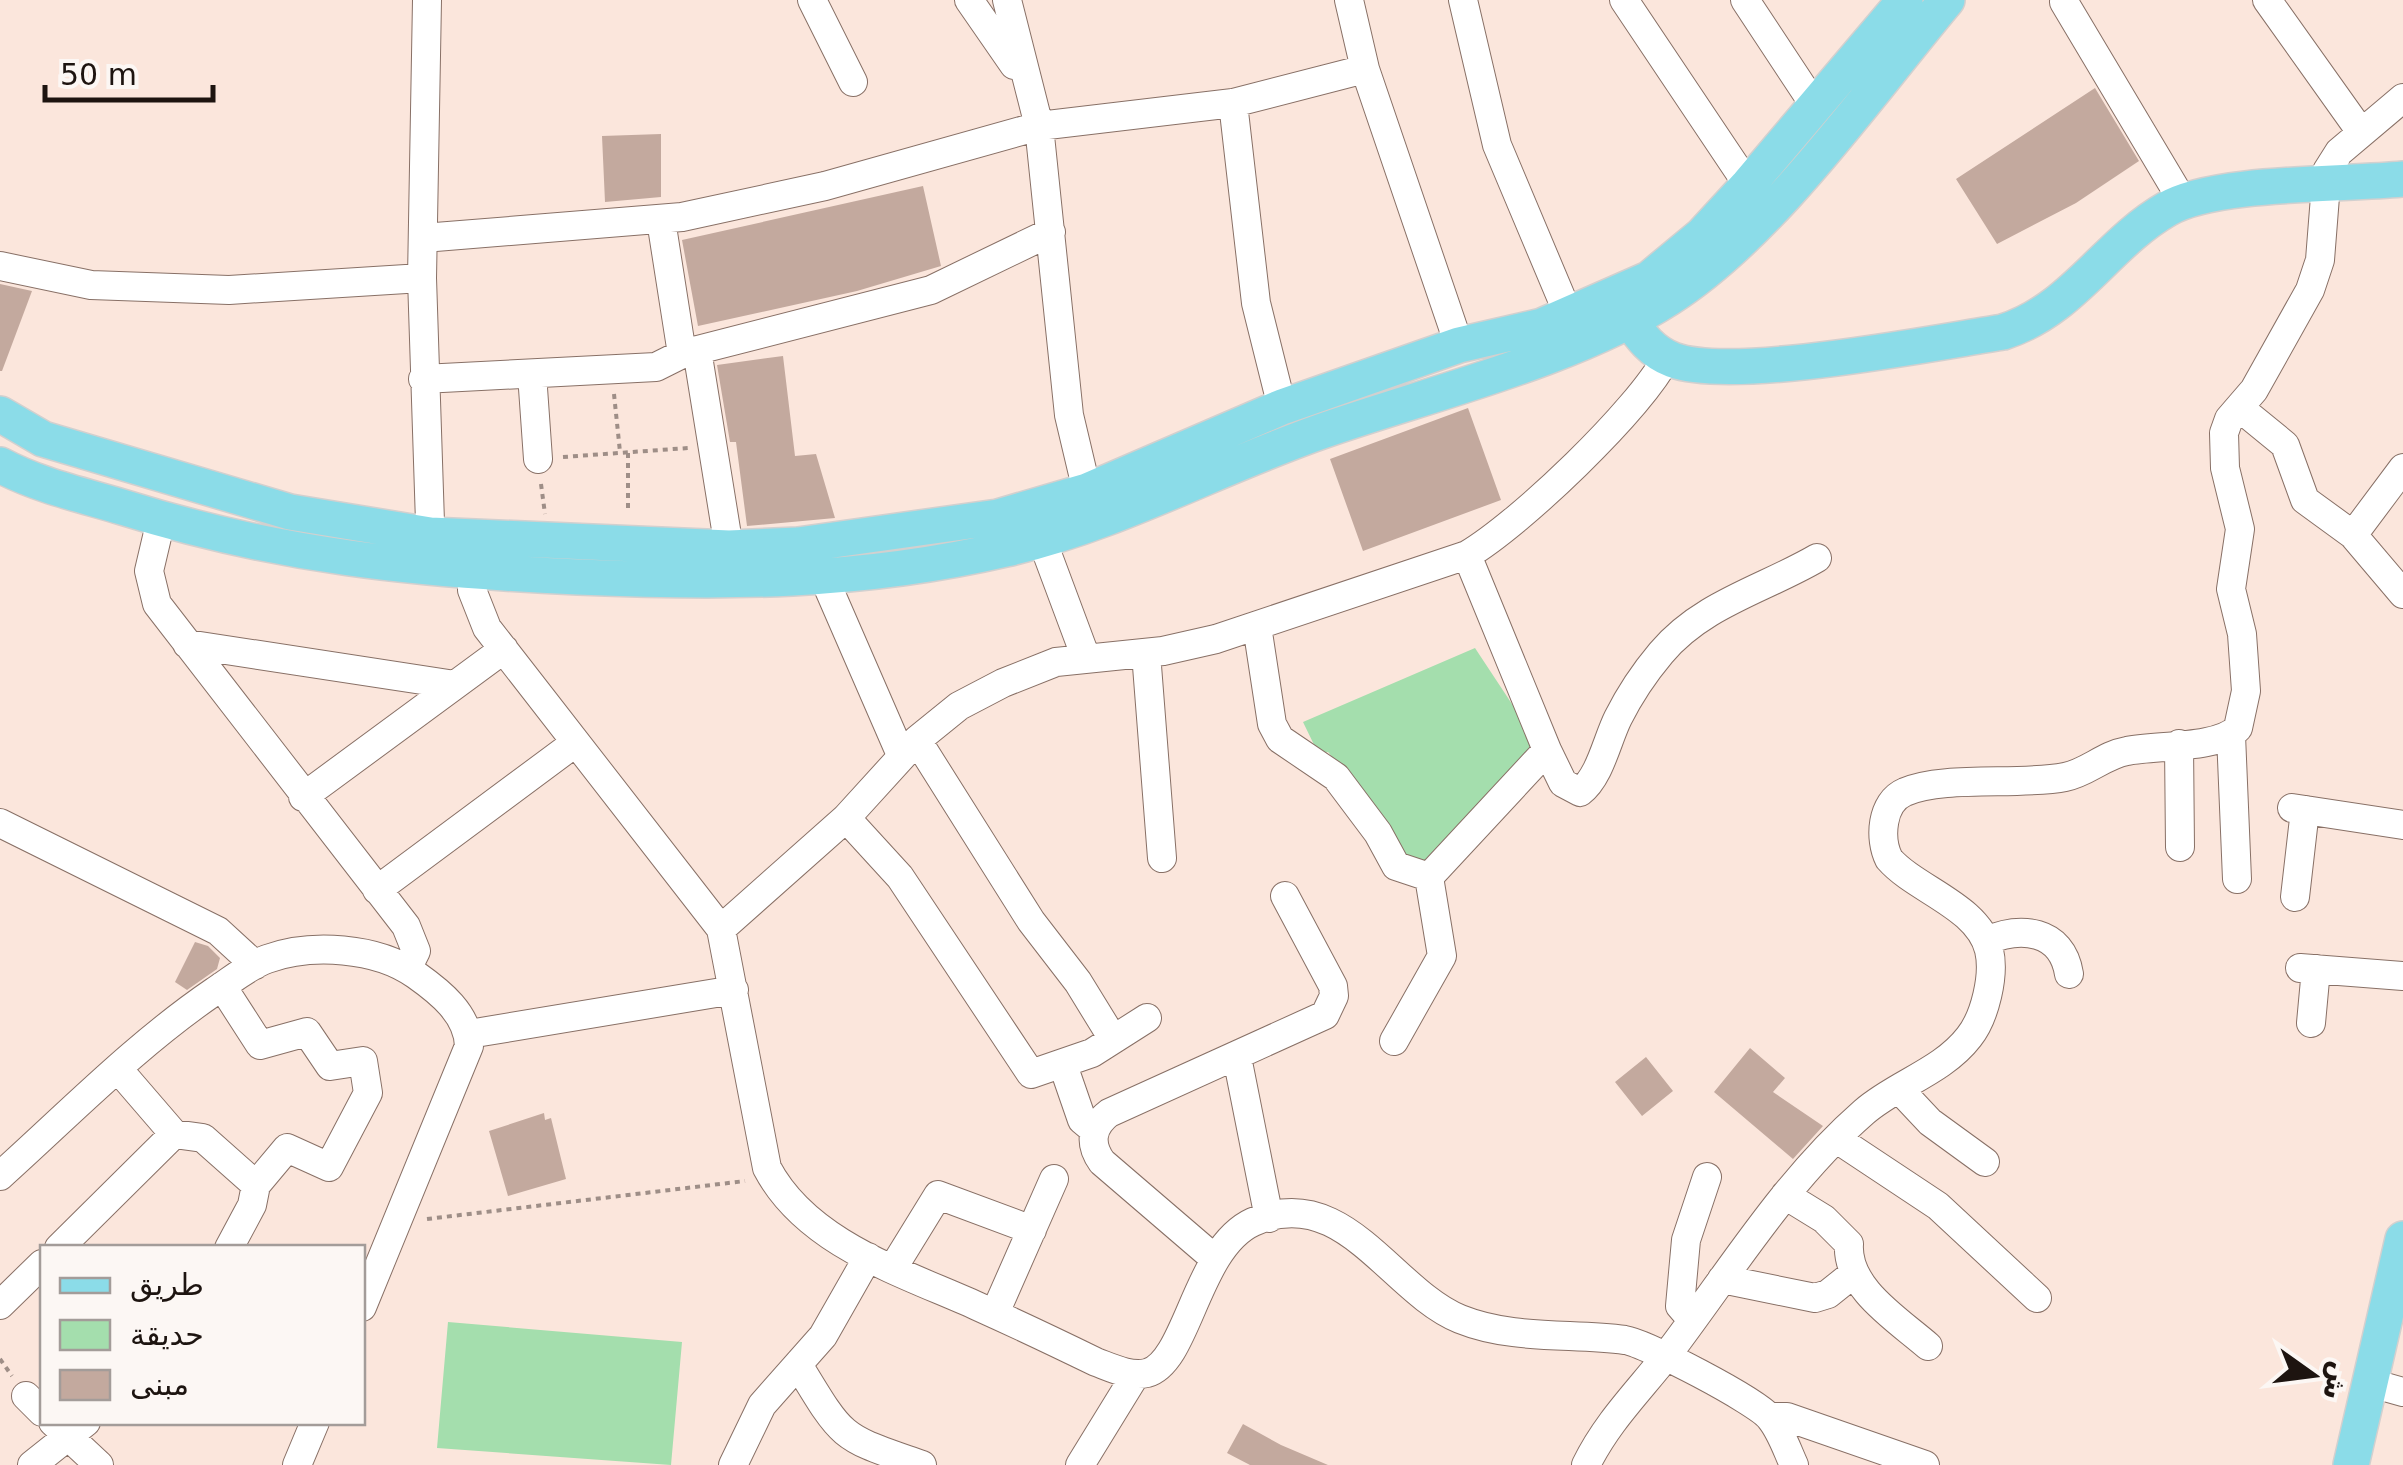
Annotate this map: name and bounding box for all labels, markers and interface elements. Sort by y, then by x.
scale bar [45,40,212,102]
text: 50 m [60,57,137,92]
legend [40,1245,365,1425]
text: طريق [130,1267,204,1302]
text: حديقة [130,1317,204,1352]
north arrow [2263,1325,2363,1425]
text: ش [2316,1358,2357,1404]
text: مبنى [130,1367,189,1402]

